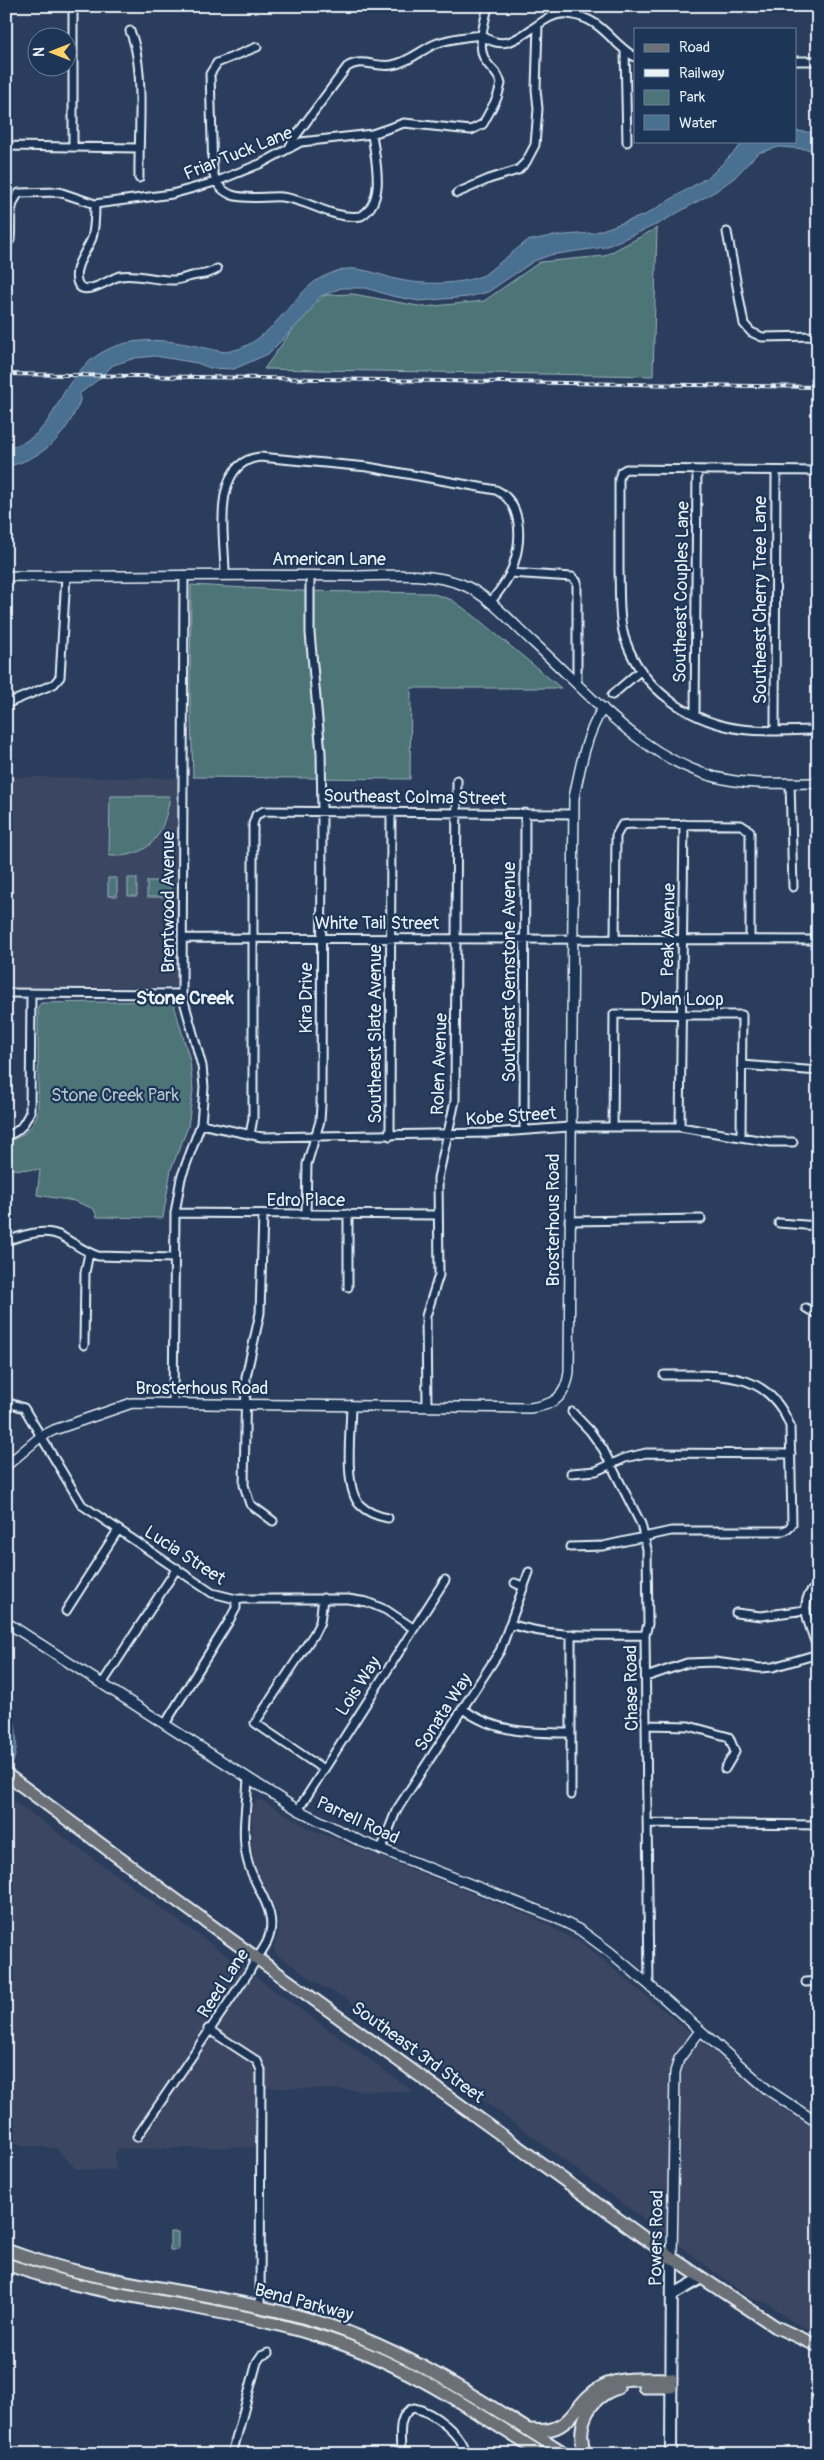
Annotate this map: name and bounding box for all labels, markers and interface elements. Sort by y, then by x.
north arrow [28,28,78,78]
legend [634,28,796,142]
text: Road [679,38,710,57]
text: N [31,47,48,57]
text: Railway [679,64,725,83]
text: Park [679,88,706,107]
text: Water [679,114,718,133]
street label: Friar Tuck Lane [180,121,296,186]
street label: Southeast Cherry Tree Lane [749,496,772,704]
street label: Southeast Couples Lane [668,501,695,683]
street label: American Lane [272,548,386,571]
street label: Southeast Colma Street [323,784,508,811]
street label: Brentwood Avenue [157,831,180,973]
street label: Southeast Gemstone Avenue [498,861,521,1082]
street label: Peak Avenue [656,883,681,977]
street label: White Tail Street [315,912,440,935]
street label: Southeast Slate Avenue [364,944,387,1124]
street label: Kira Drive [295,962,318,1034]
district label: Stone Creek [136,986,235,1010]
street label: Dylan Loop [640,988,724,1011]
street label: Rolen Avenue [426,1012,453,1116]
park label: Stone Creek Park [51,1084,180,1107]
street label: Kobe Street [465,1102,558,1131]
street label: Brosterhous Road [542,1154,565,1286]
street label: Edro Place [267,1189,345,1212]
street label: Brosterhous Road [136,1377,268,1400]
street label: Lucia Street [140,1521,230,1591]
street label: Chase Road [619,1645,644,1731]
street label: Lois Way [331,1652,386,1720]
street label: Sonata Way [410,1668,477,1756]
street label: Parrell Road [313,1791,403,1850]
street label: Reed Lane [193,1944,254,2022]
street label: Southeast 3rd Street [347,1996,489,2109]
street label: Powers Road [644,2190,669,2286]
street label: Bend Parkway [252,2278,356,2327]

